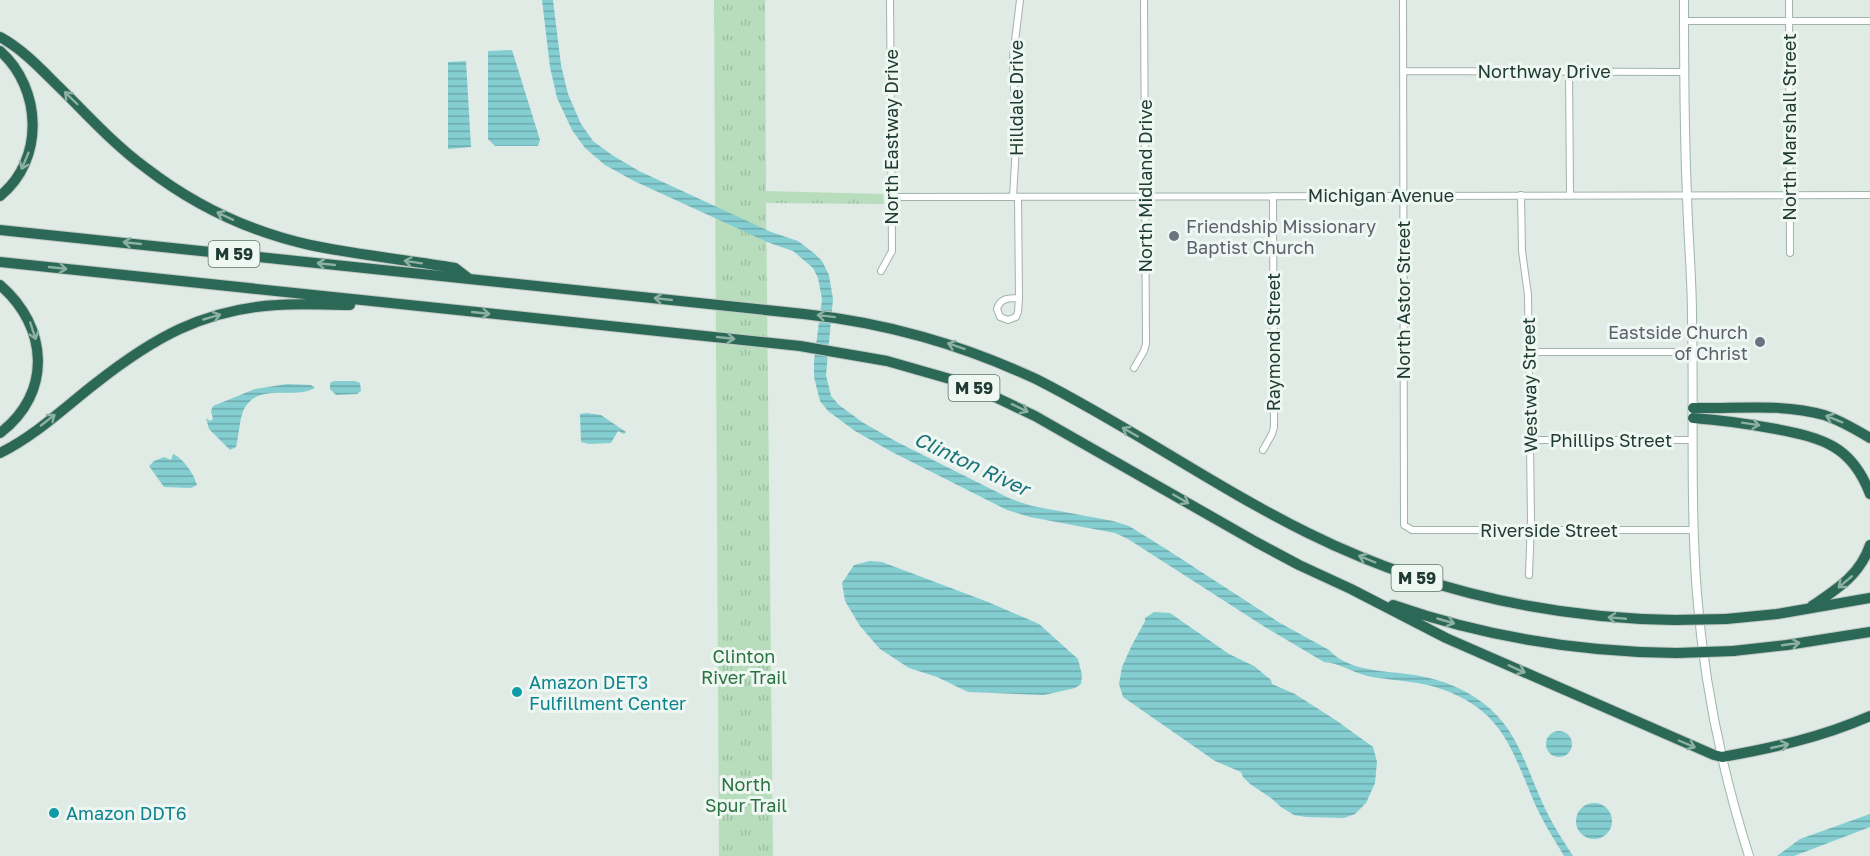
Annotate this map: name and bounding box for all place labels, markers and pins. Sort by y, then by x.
place label: Friendship Missionary Baptist Church [1186,215,1376,258]
marker: Friendship Missionary Baptist Church [1167,229,1181,243]
place label: Eastside Church of Christ [1608,321,1748,364]
marker: Eastside Church of Christ [1753,335,1767,349]
place label: Amazon DET3 Fulfillment Center [529,671,686,714]
marker: Amazon DET3 Fulfillment Center [510,685,524,699]
place label: Amazon DDT6 [66,802,187,824]
marker: Amazon DDT6 [47,806,61,820]

